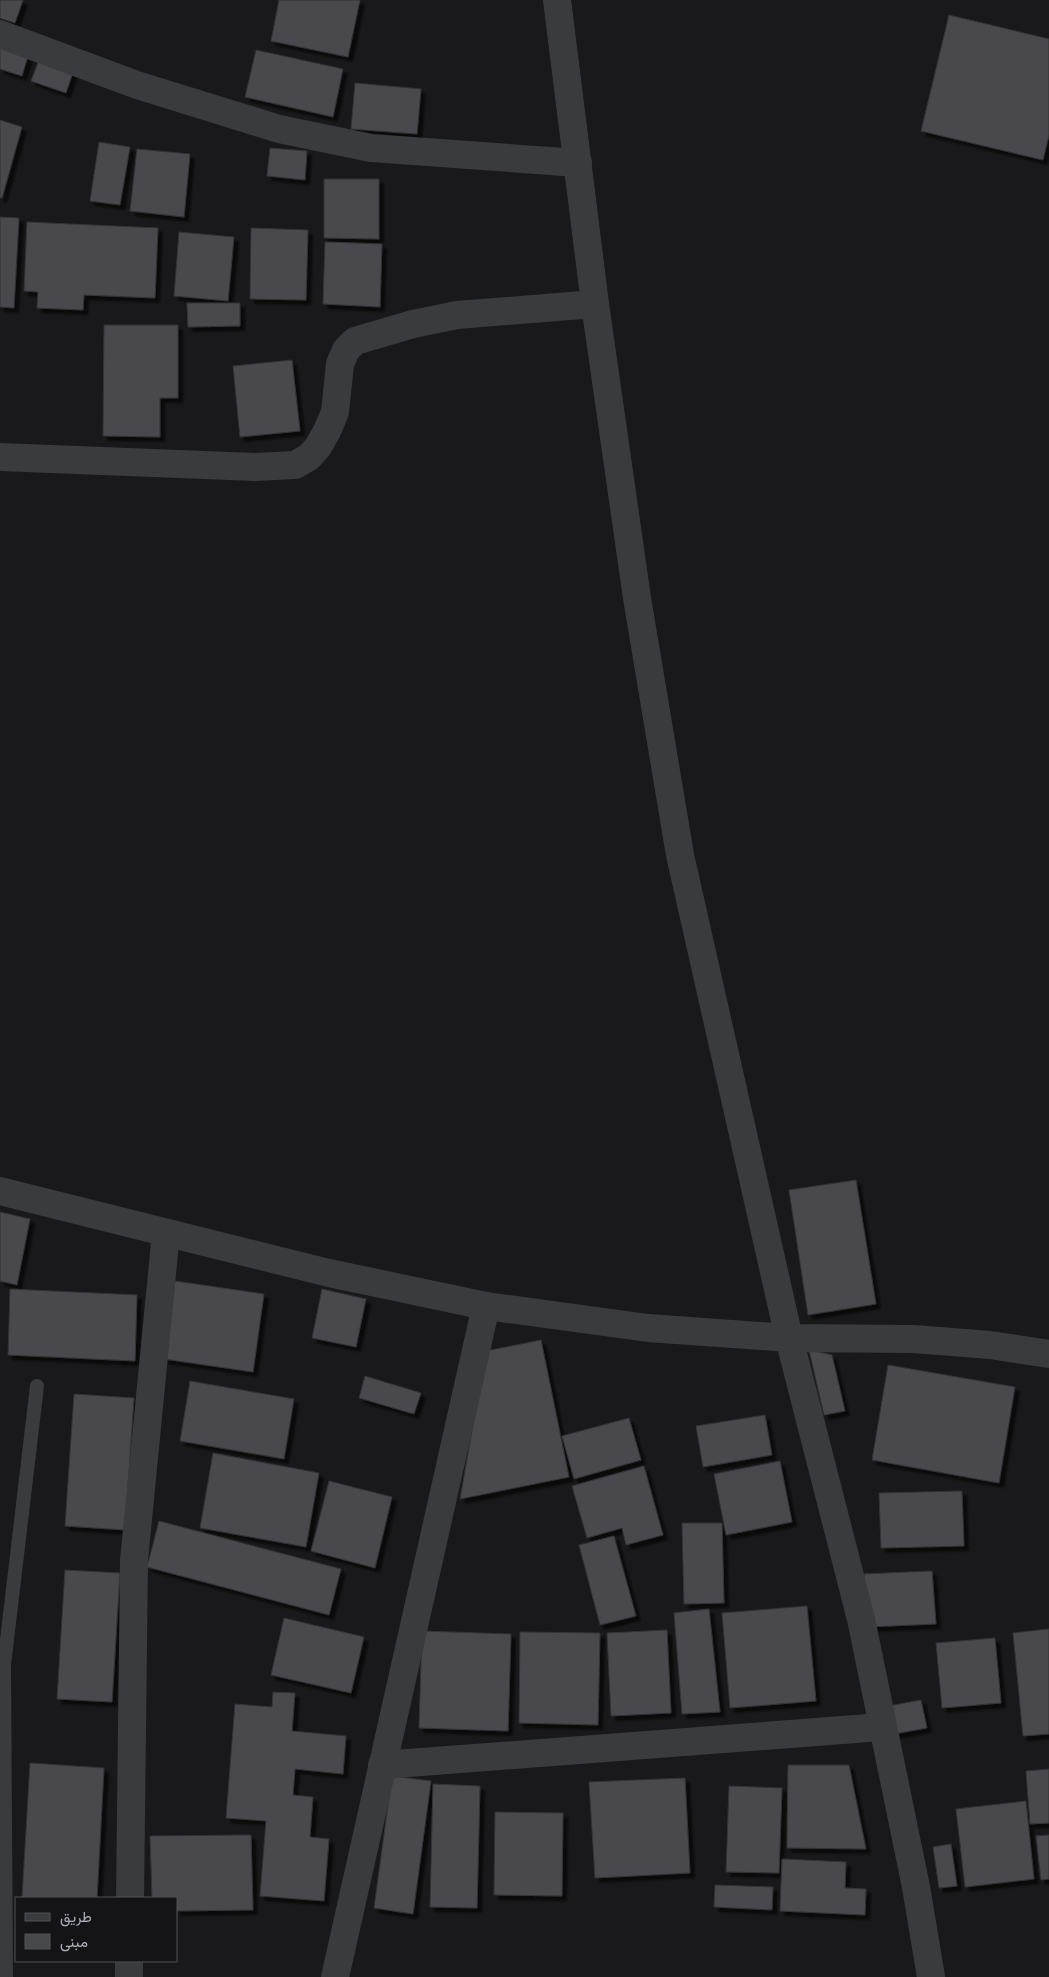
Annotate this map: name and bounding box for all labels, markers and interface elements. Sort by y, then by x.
legend [15,1897,178,1962]
text: طريق [60,1908,92,1927]
text: مبنى [60,1933,88,1952]

